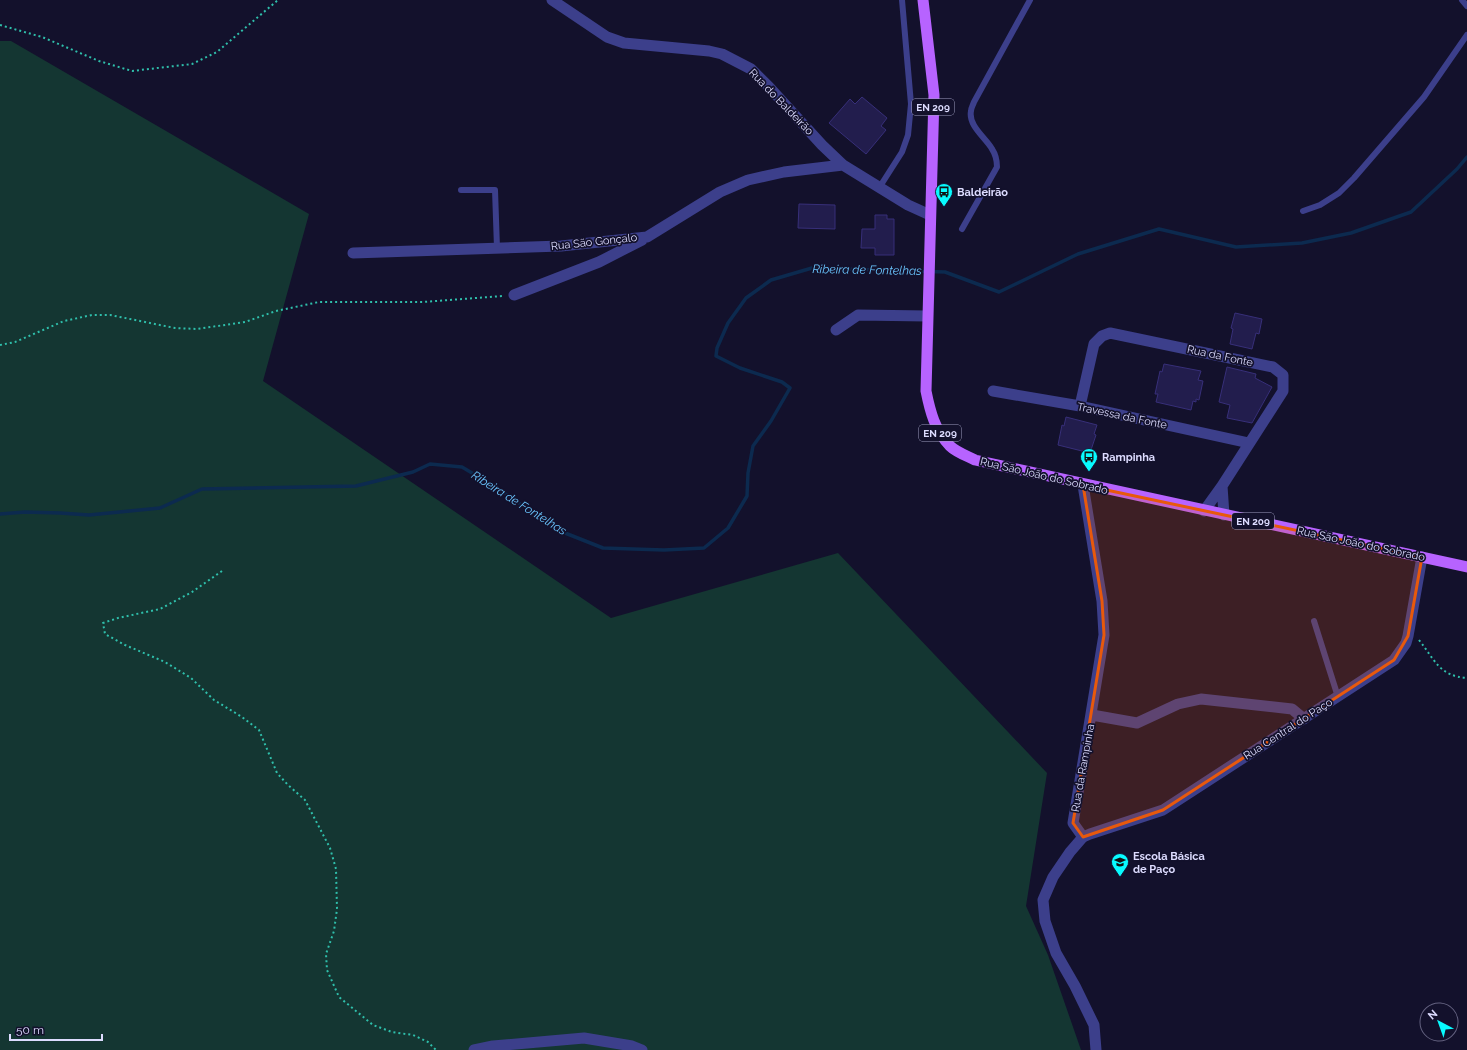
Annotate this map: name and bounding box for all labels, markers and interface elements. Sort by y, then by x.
street label: Rua do Baldeirão [746,66,816,138]
road number: EN 209 [912,99,954,115]
bus stop icon: Baldeirão [934,182,954,207]
place label: Baldeirão [957,186,1008,199]
street label: Rua São Gonçalo [550,231,638,253]
water label: Ribeira de Fontelhas [812,262,922,278]
street label: Rua da Fonte [1186,343,1255,369]
street label: Travessa da Fonte [1076,400,1169,432]
road number: EN 209 [919,425,961,441]
bus stop icon: Rampinha [1079,447,1099,472]
place label: Rampinha [1102,451,1155,464]
street label: Rua São João do Sobrado [979,455,1110,497]
water label: Ribeira de Fontelhas [469,468,570,538]
road number: EN 209 [1232,513,1274,529]
street label: Rua São João do Sobrado [1296,524,1427,564]
street label: Rua Central do Paço [1241,695,1335,763]
street label: Rua da Rampinha [1069,723,1097,813]
place label: Escola Básica de Paço [1133,850,1205,876]
school or university icon: Escola Básica de Paço [1110,852,1130,877]
north arrow [1419,1002,1459,1042]
text: N [1425,1007,1440,1022]
scale bar [10,1016,102,1042]
text: 50 m [16,1023,44,1037]

